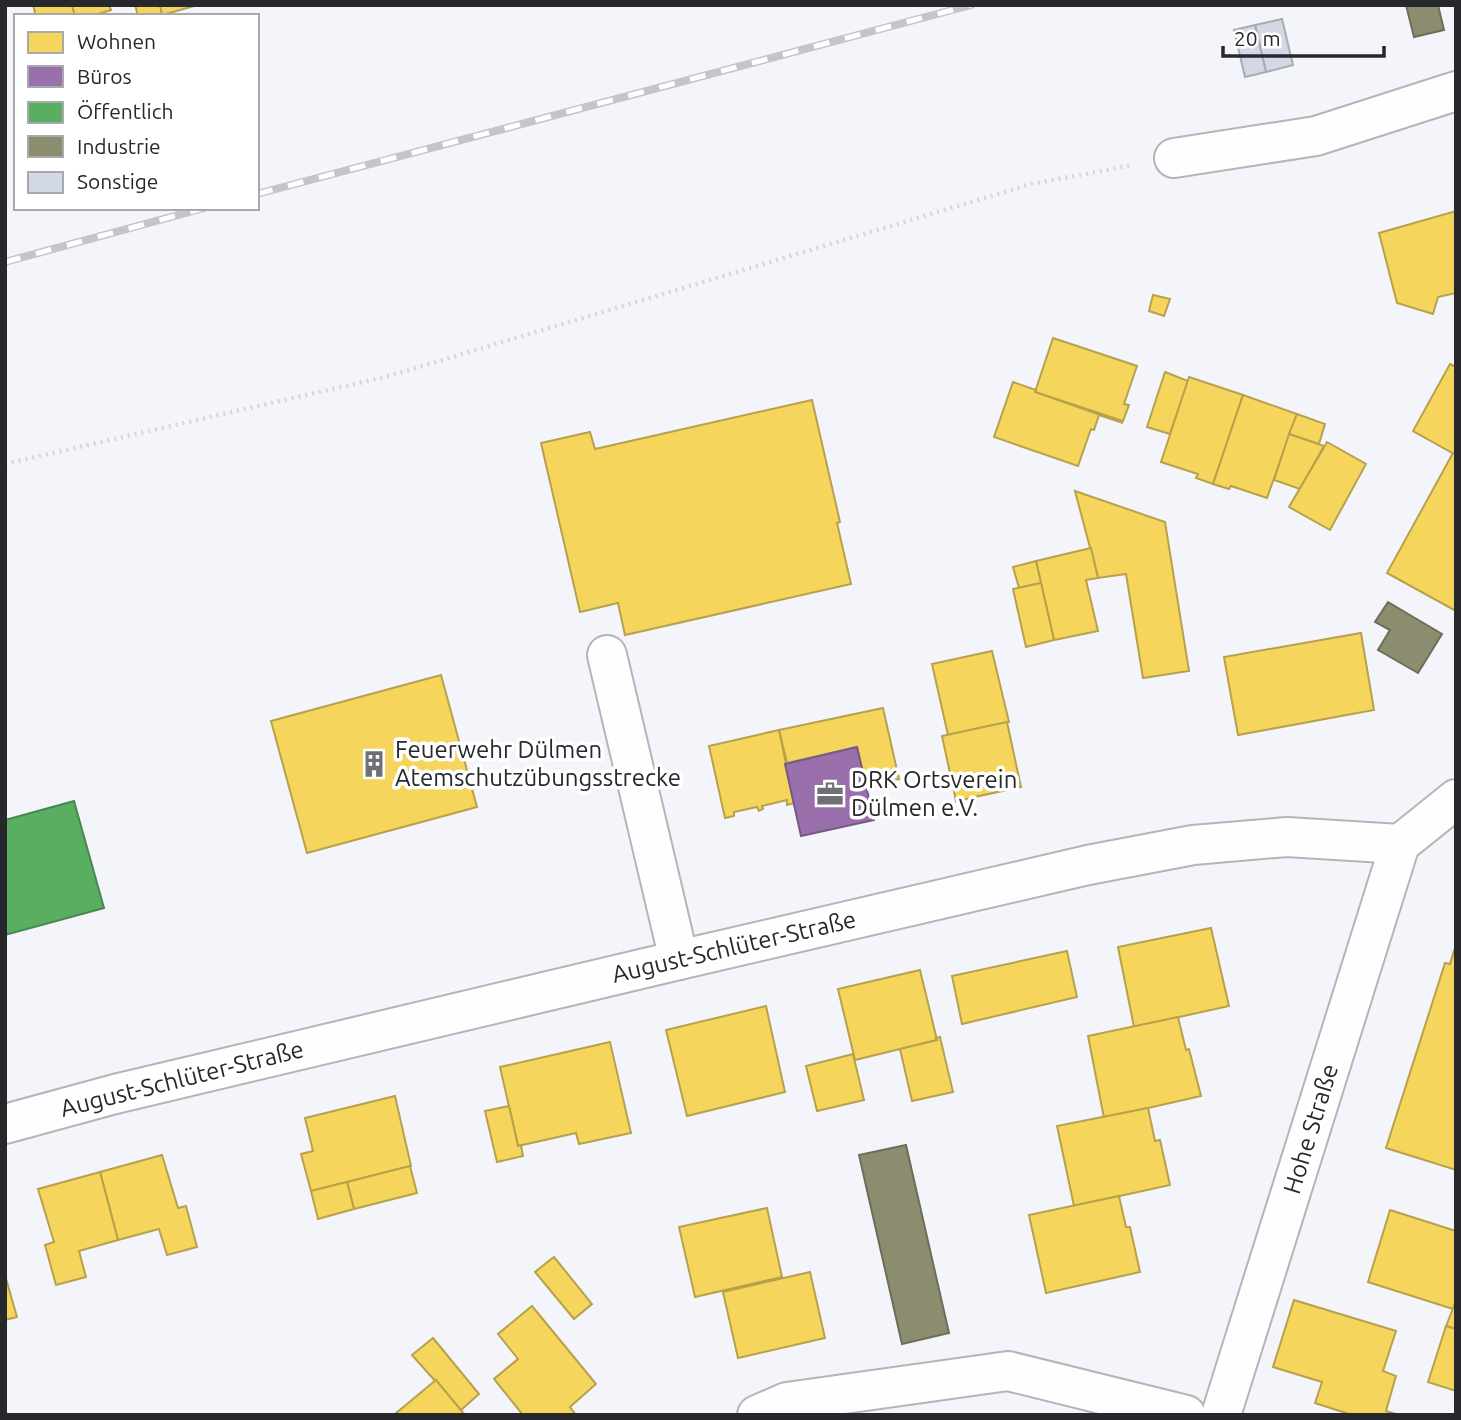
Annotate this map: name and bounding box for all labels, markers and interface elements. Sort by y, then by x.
legend [14,14,259,210]
scale bar [1223,14,1384,58]
text: 20 m [1234,26,1281,50]
text: Wohnen [77,29,156,53]
text: Büros [77,64,132,88]
text: Öffentlich [77,99,173,123]
text: Industrie [77,134,161,158]
text: Sonstige [77,169,158,193]
place label: Feuerwehr Dülmen Atemschutzübungsstrecke [395,736,681,791]
building icon: Feuerwehr Dülmen Atemschutzübungsstrecke [359,749,389,779]
place label: DRK Ortsverein Dülmen e.V. [851,766,1017,821]
office icon: DRK Ortsverein Dülmen e.V. [815,779,845,809]
street label: August-Schlüter-Straße [609,905,859,988]
street label: August-Schlüter-Straße [57,1035,306,1122]
street label: Hohe Straße [1278,1061,1343,1197]

